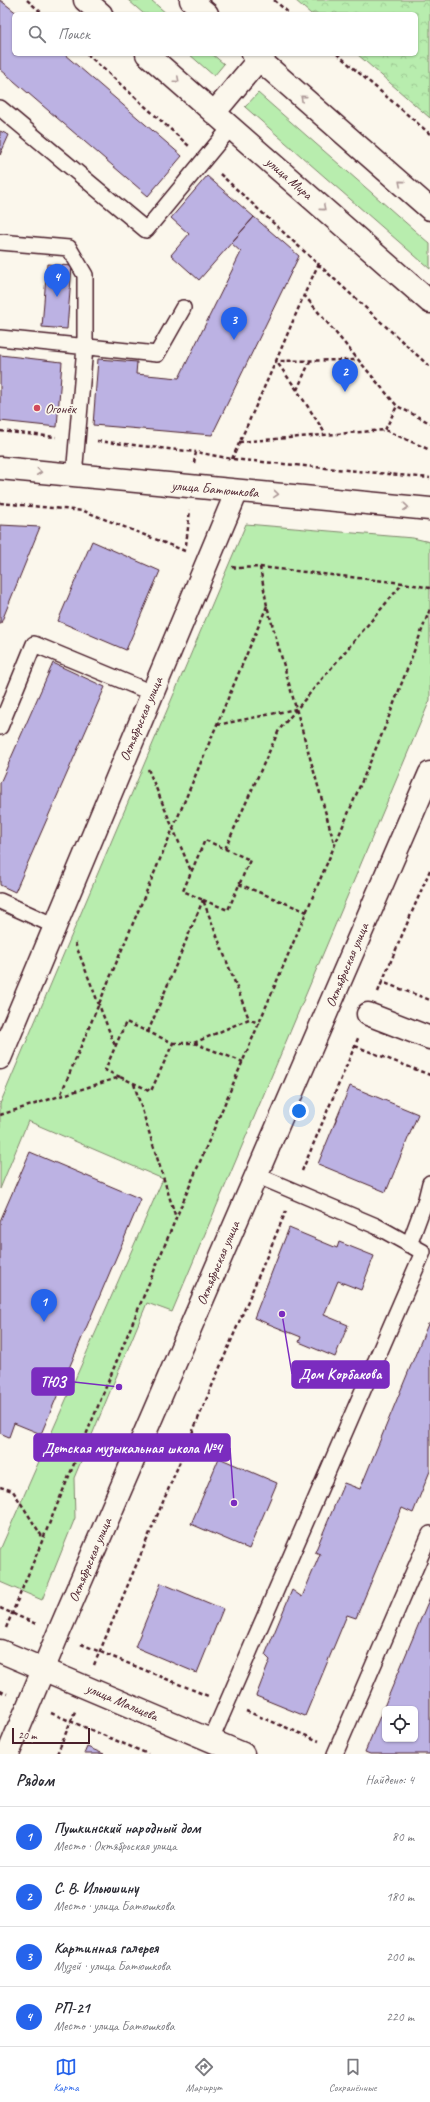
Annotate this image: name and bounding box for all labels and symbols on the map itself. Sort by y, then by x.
one-way arrow [172,75,179,82]
one-way arrow [300,95,308,102]
street label: улица Мира [261,152,317,204]
one-way arrow [398,181,405,188]
one-way arrow [318,203,326,211]
pin: 4 [44,264,70,297]
pin: 3 [221,307,247,340]
pin: 2 [332,359,358,392]
place label: Огонёк [45,400,78,417]
marker: Огонёк [32,403,42,413]
one-way arrow [36,467,42,476]
street label: улица Батюшкова [170,477,260,501]
one-way arrow [273,490,279,499]
one-way arrow [403,502,409,511]
street label: Октябрьская улица [116,673,167,763]
street label: Октябрьская улица [322,919,373,1009]
your location [289,1101,309,1121]
street label: Октябрьская улица [193,1217,244,1307]
pin: 1 [31,1289,57,1322]
callout: Дом Корбакова [292,1361,389,1388]
text: Дом Корбакова [298,1365,383,1384]
callout: ТЮЗ [32,1368,74,1395]
text: ТЮЗ [40,1373,68,1392]
callout: Детская музыкальная школа №4 [34,1434,230,1461]
text: Детская музыкальная школа №4 [42,1439,224,1458]
street label: Октябрьская улица [65,1514,116,1604]
street label: улица Мальцева [83,1679,161,1725]
scale bar [12,1726,90,1745]

